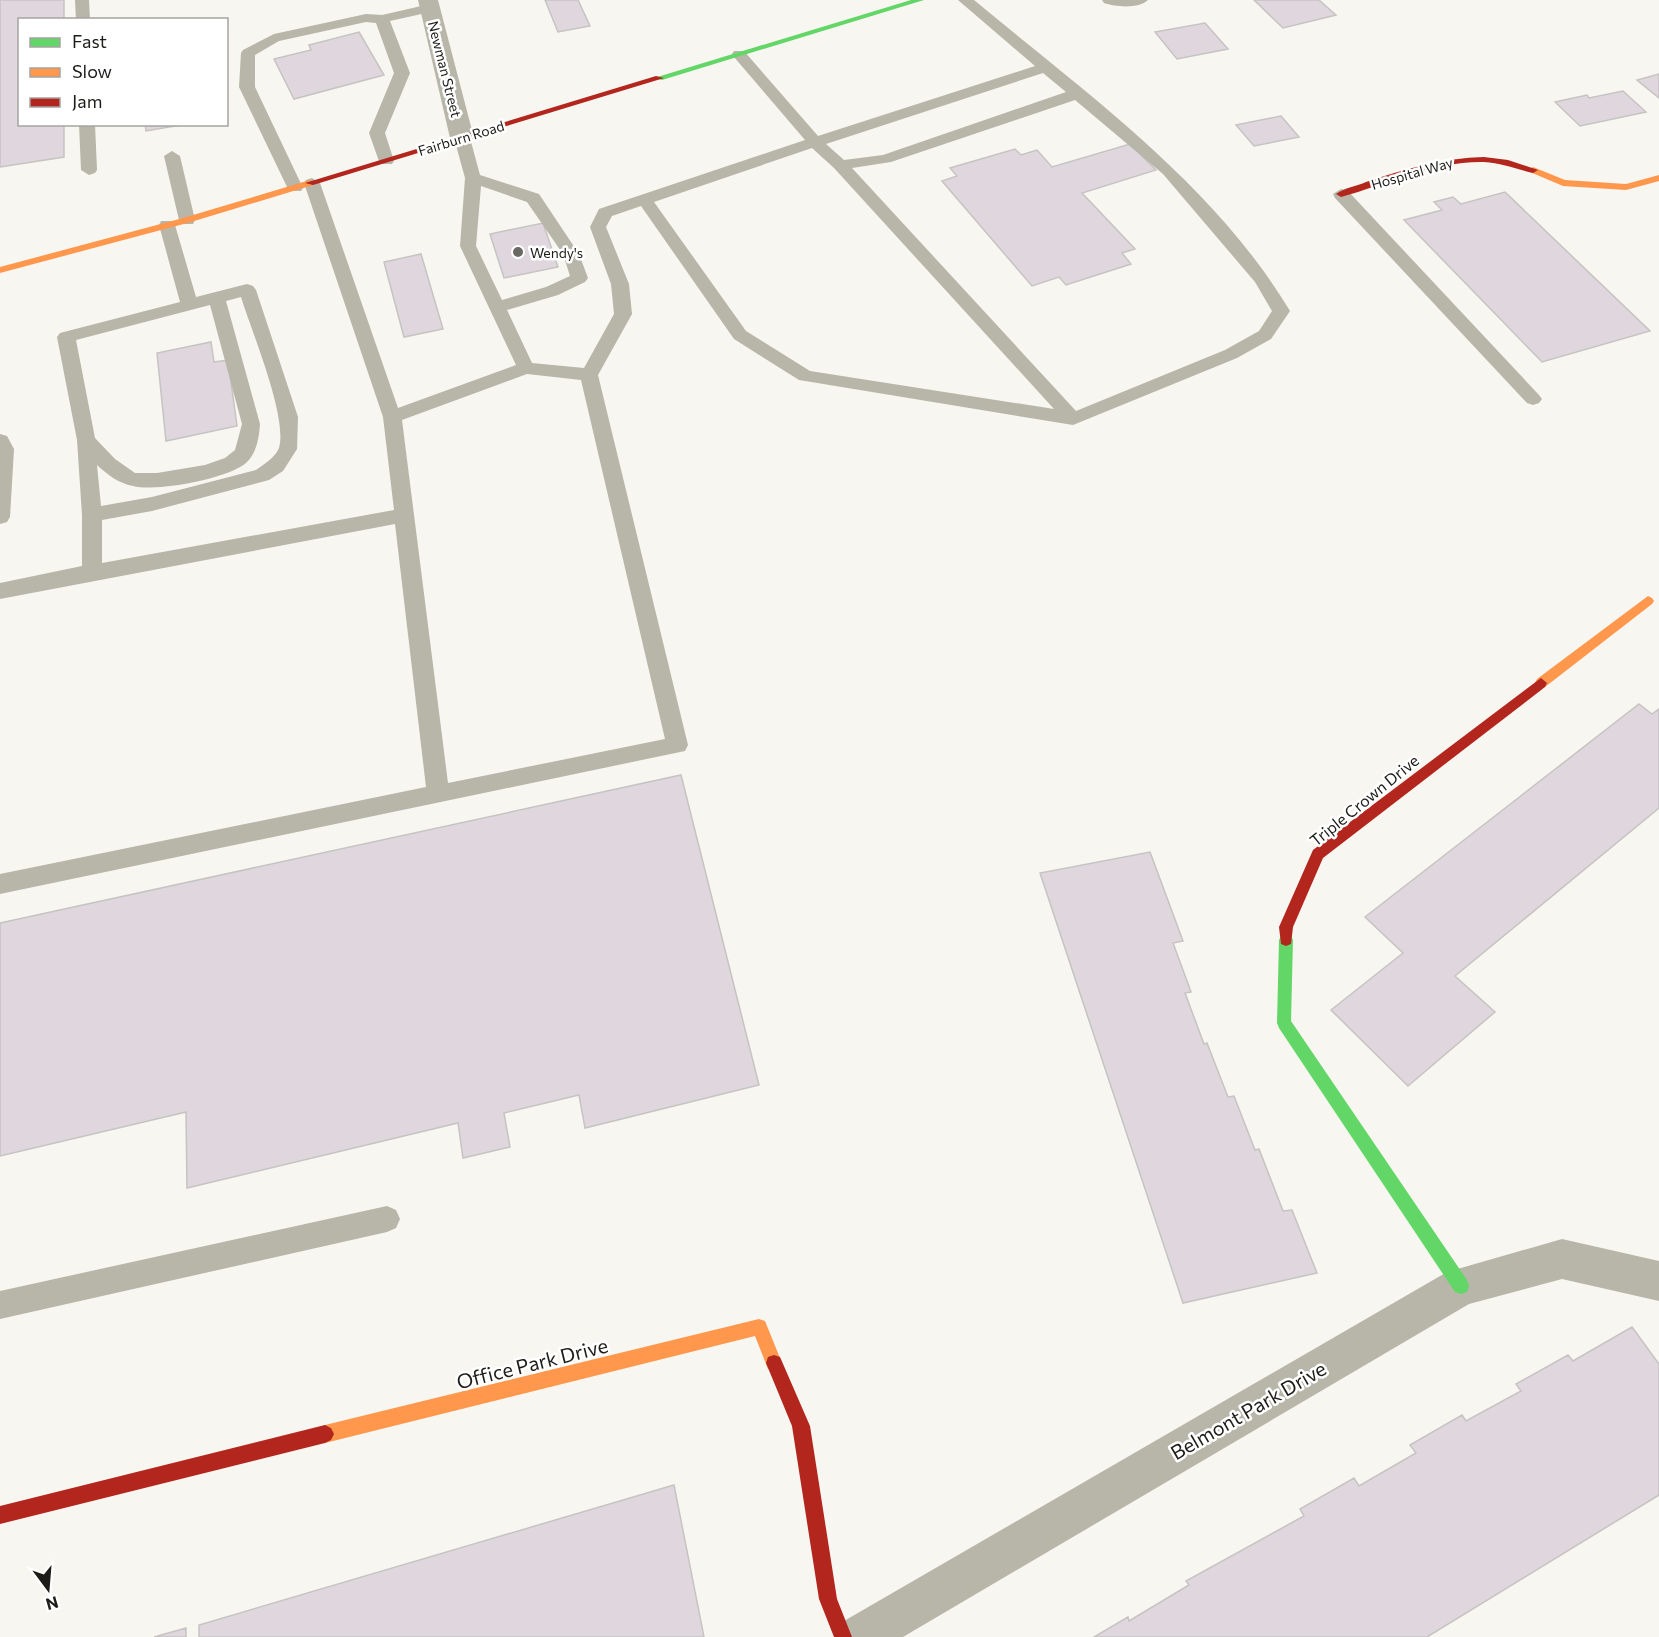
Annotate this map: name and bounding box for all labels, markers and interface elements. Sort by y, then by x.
legend [18,18,228,126]
street label: Newman Street [425,19,465,119]
text: Fast [72,30,107,52]
text: Slow [72,60,112,82]
text: Jam [72,90,102,112]
street label: Fairburn Road [416,117,506,159]
street label: Hospital Way [1369,153,1455,193]
place label: Wendy's [530,244,583,261]
marker: Wendy's [511,245,525,259]
street label: Triple Crown Drive [1306,750,1422,850]
street label: Office Park Drive [454,1333,610,1393]
street label: Belmont Park Drive [1166,1356,1330,1464]
north arrow [18,1559,78,1619]
text: N [44,1593,61,1615]

